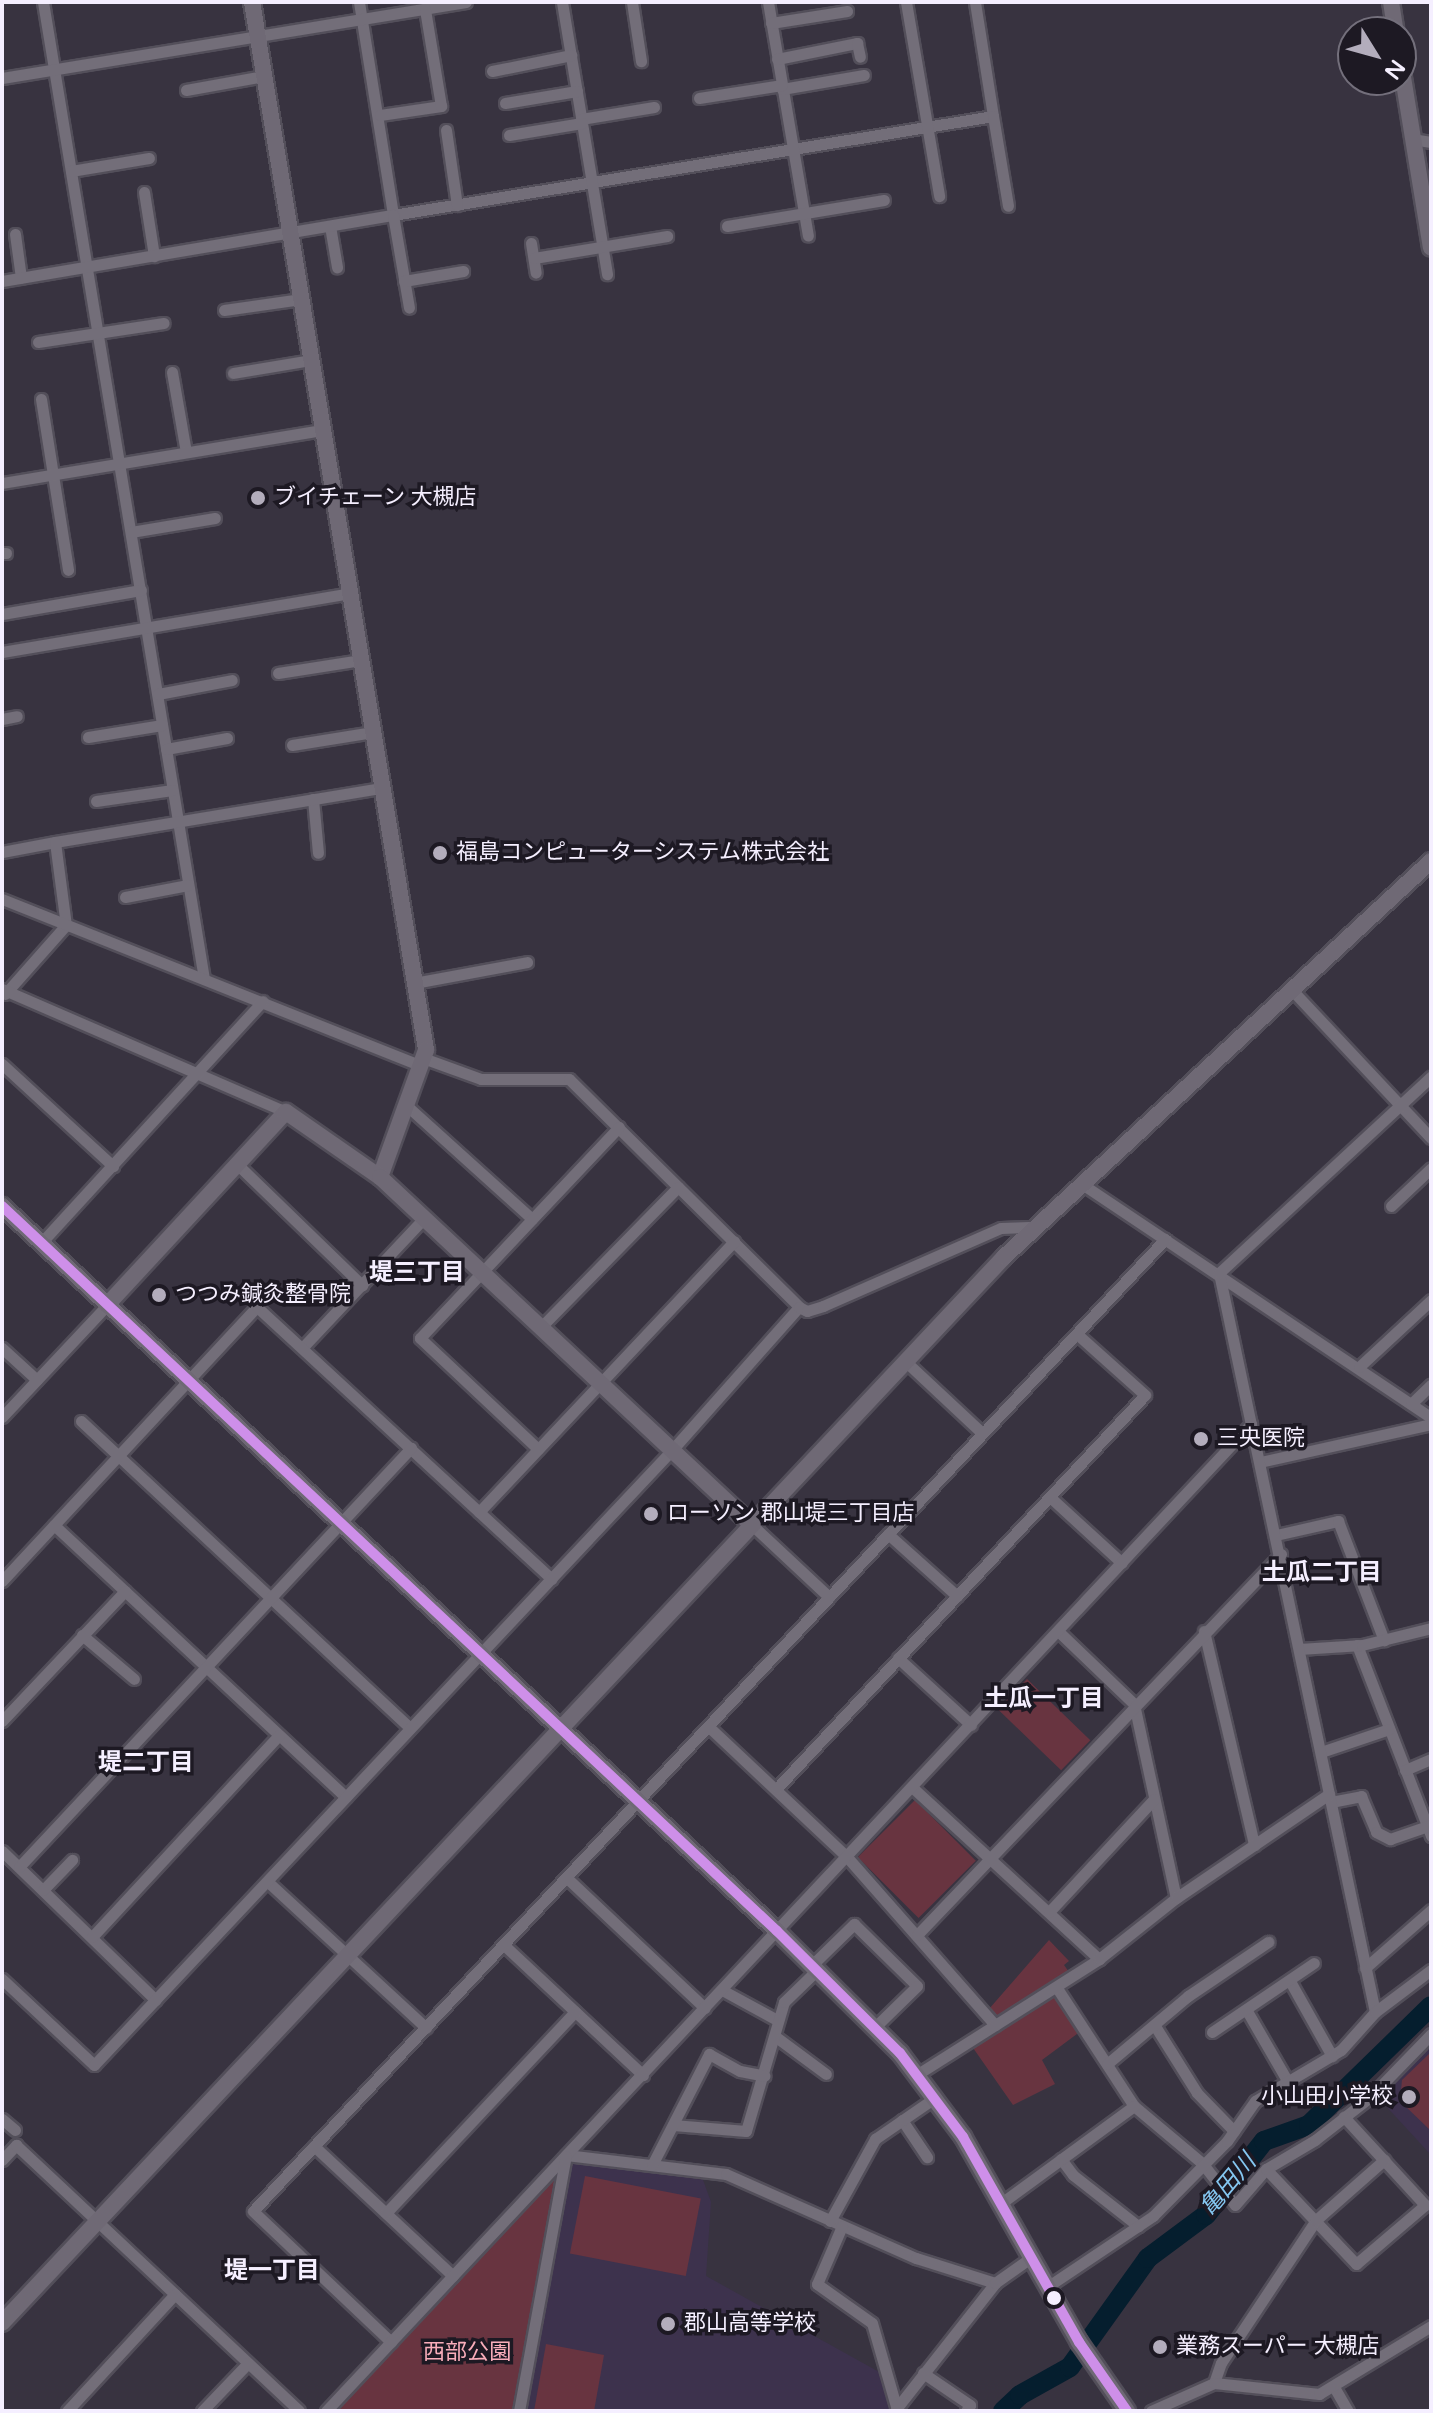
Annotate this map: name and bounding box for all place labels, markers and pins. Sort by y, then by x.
place label: ブイチェーン 大槻店 [274,485,478,511]
marker: ブイチェーン 大槻店 [249,489,267,507]
place label: 福島コンピューターシステム株式会社 [456,840,830,866]
marker: 福島コンピューターシステム株式会社 [431,844,449,862]
place label: つつみ鍼灸整骨院 [175,1282,351,1308]
marker: つつみ鍼灸整骨院 [150,1286,168,1304]
place label: 三央医院 [1217,1426,1305,1452]
marker: 三央医院 [1192,1430,1210,1448]
place label: ローソン 郡山堤三丁目店 [667,1501,915,1527]
marker: ローソン 郡山堤三丁目店 [642,1505,660,1523]
place label: 小山田小学校 [1261,2084,1393,2110]
marker: 小山田小学校 [1400,2088,1418,2106]
unlabelled marker [1046,2290,1062,2306]
place label: 郡山高等学校 [684,2311,816,2337]
marker: 郡山高等学校 [659,2315,677,2333]
place label: 業務スーパー 大槻店 [1176,2334,1380,2360]
marker: 業務スーパー 大槻店 [1151,2338,1169,2356]

